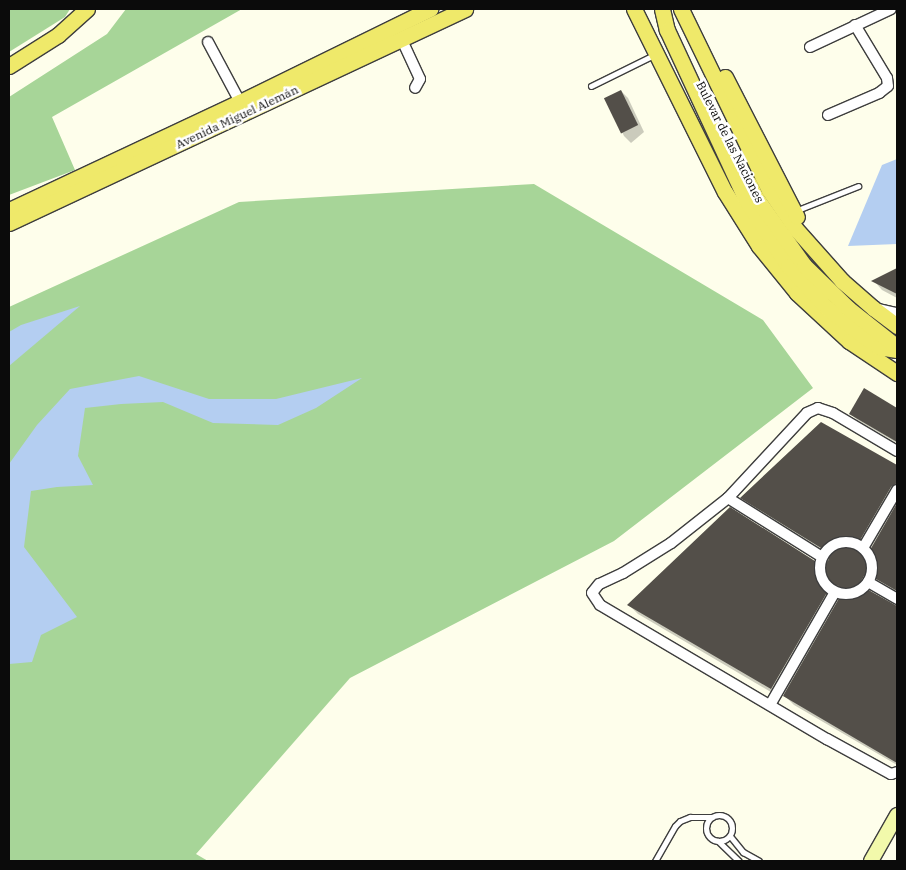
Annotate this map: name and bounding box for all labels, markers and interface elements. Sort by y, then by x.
street label: Bulevar de las Naciones [693,79,767,205]
street label: Avenida Miguel Alemán [173,82,301,152]

